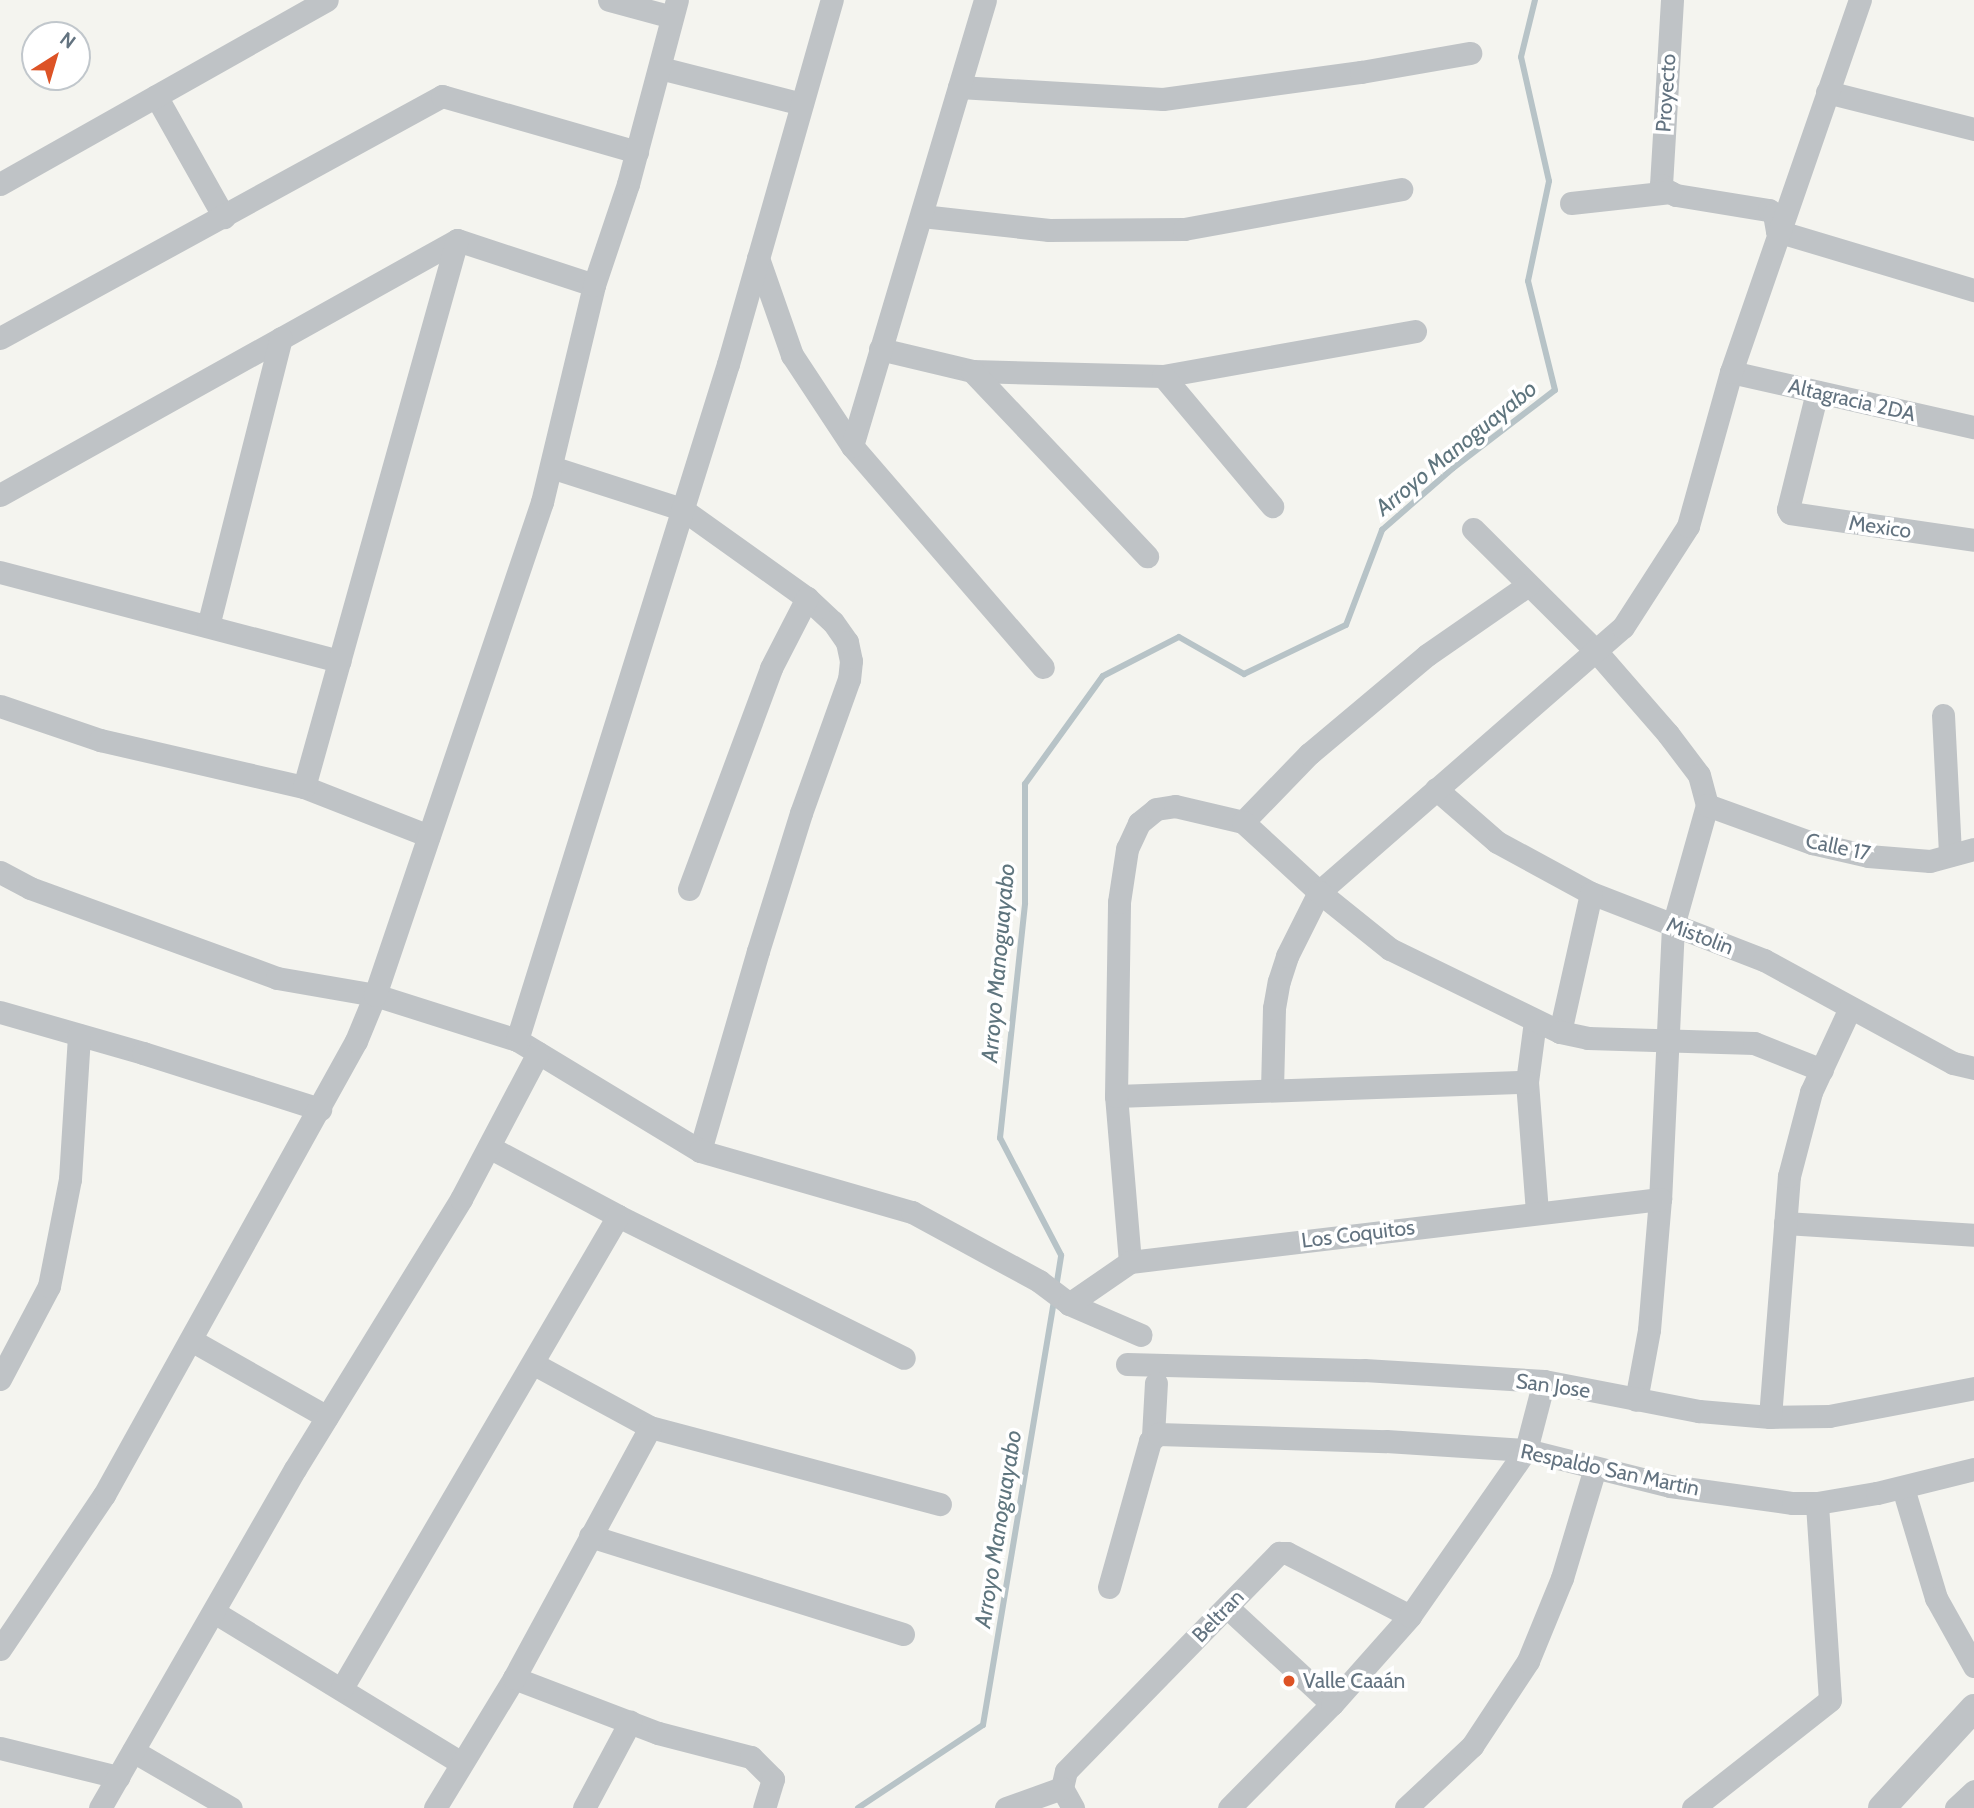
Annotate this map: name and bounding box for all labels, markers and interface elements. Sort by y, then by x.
north arrow [21,21,91,91]
text: N [55,27,80,54]
street label: Proyecto [1651,53,1681,133]
street label: Altagracia 2DA [1786,373,1918,427]
water label: Arroyo Manoguayabo [1370,374,1542,522]
street label: Mexico [1847,510,1913,544]
street label: Calle 17 [1803,828,1873,866]
water label: Arroyo Manoguayabo [976,862,1020,1064]
street label: Mistolin [1663,912,1737,960]
street label: Los Coquitos [1300,1215,1416,1253]
street label: San Jose [1514,1368,1592,1404]
water label: Arroyo Manoguayabo [969,1428,1027,1630]
street label: Respaldo San Martin [1518,1439,1702,1501]
street label: Beltran [1187,1584,1249,1648]
place label: Valle Caaán [1303,1668,1405,1694]
marker: Valle Caaán [1281,1673,1297,1689]

